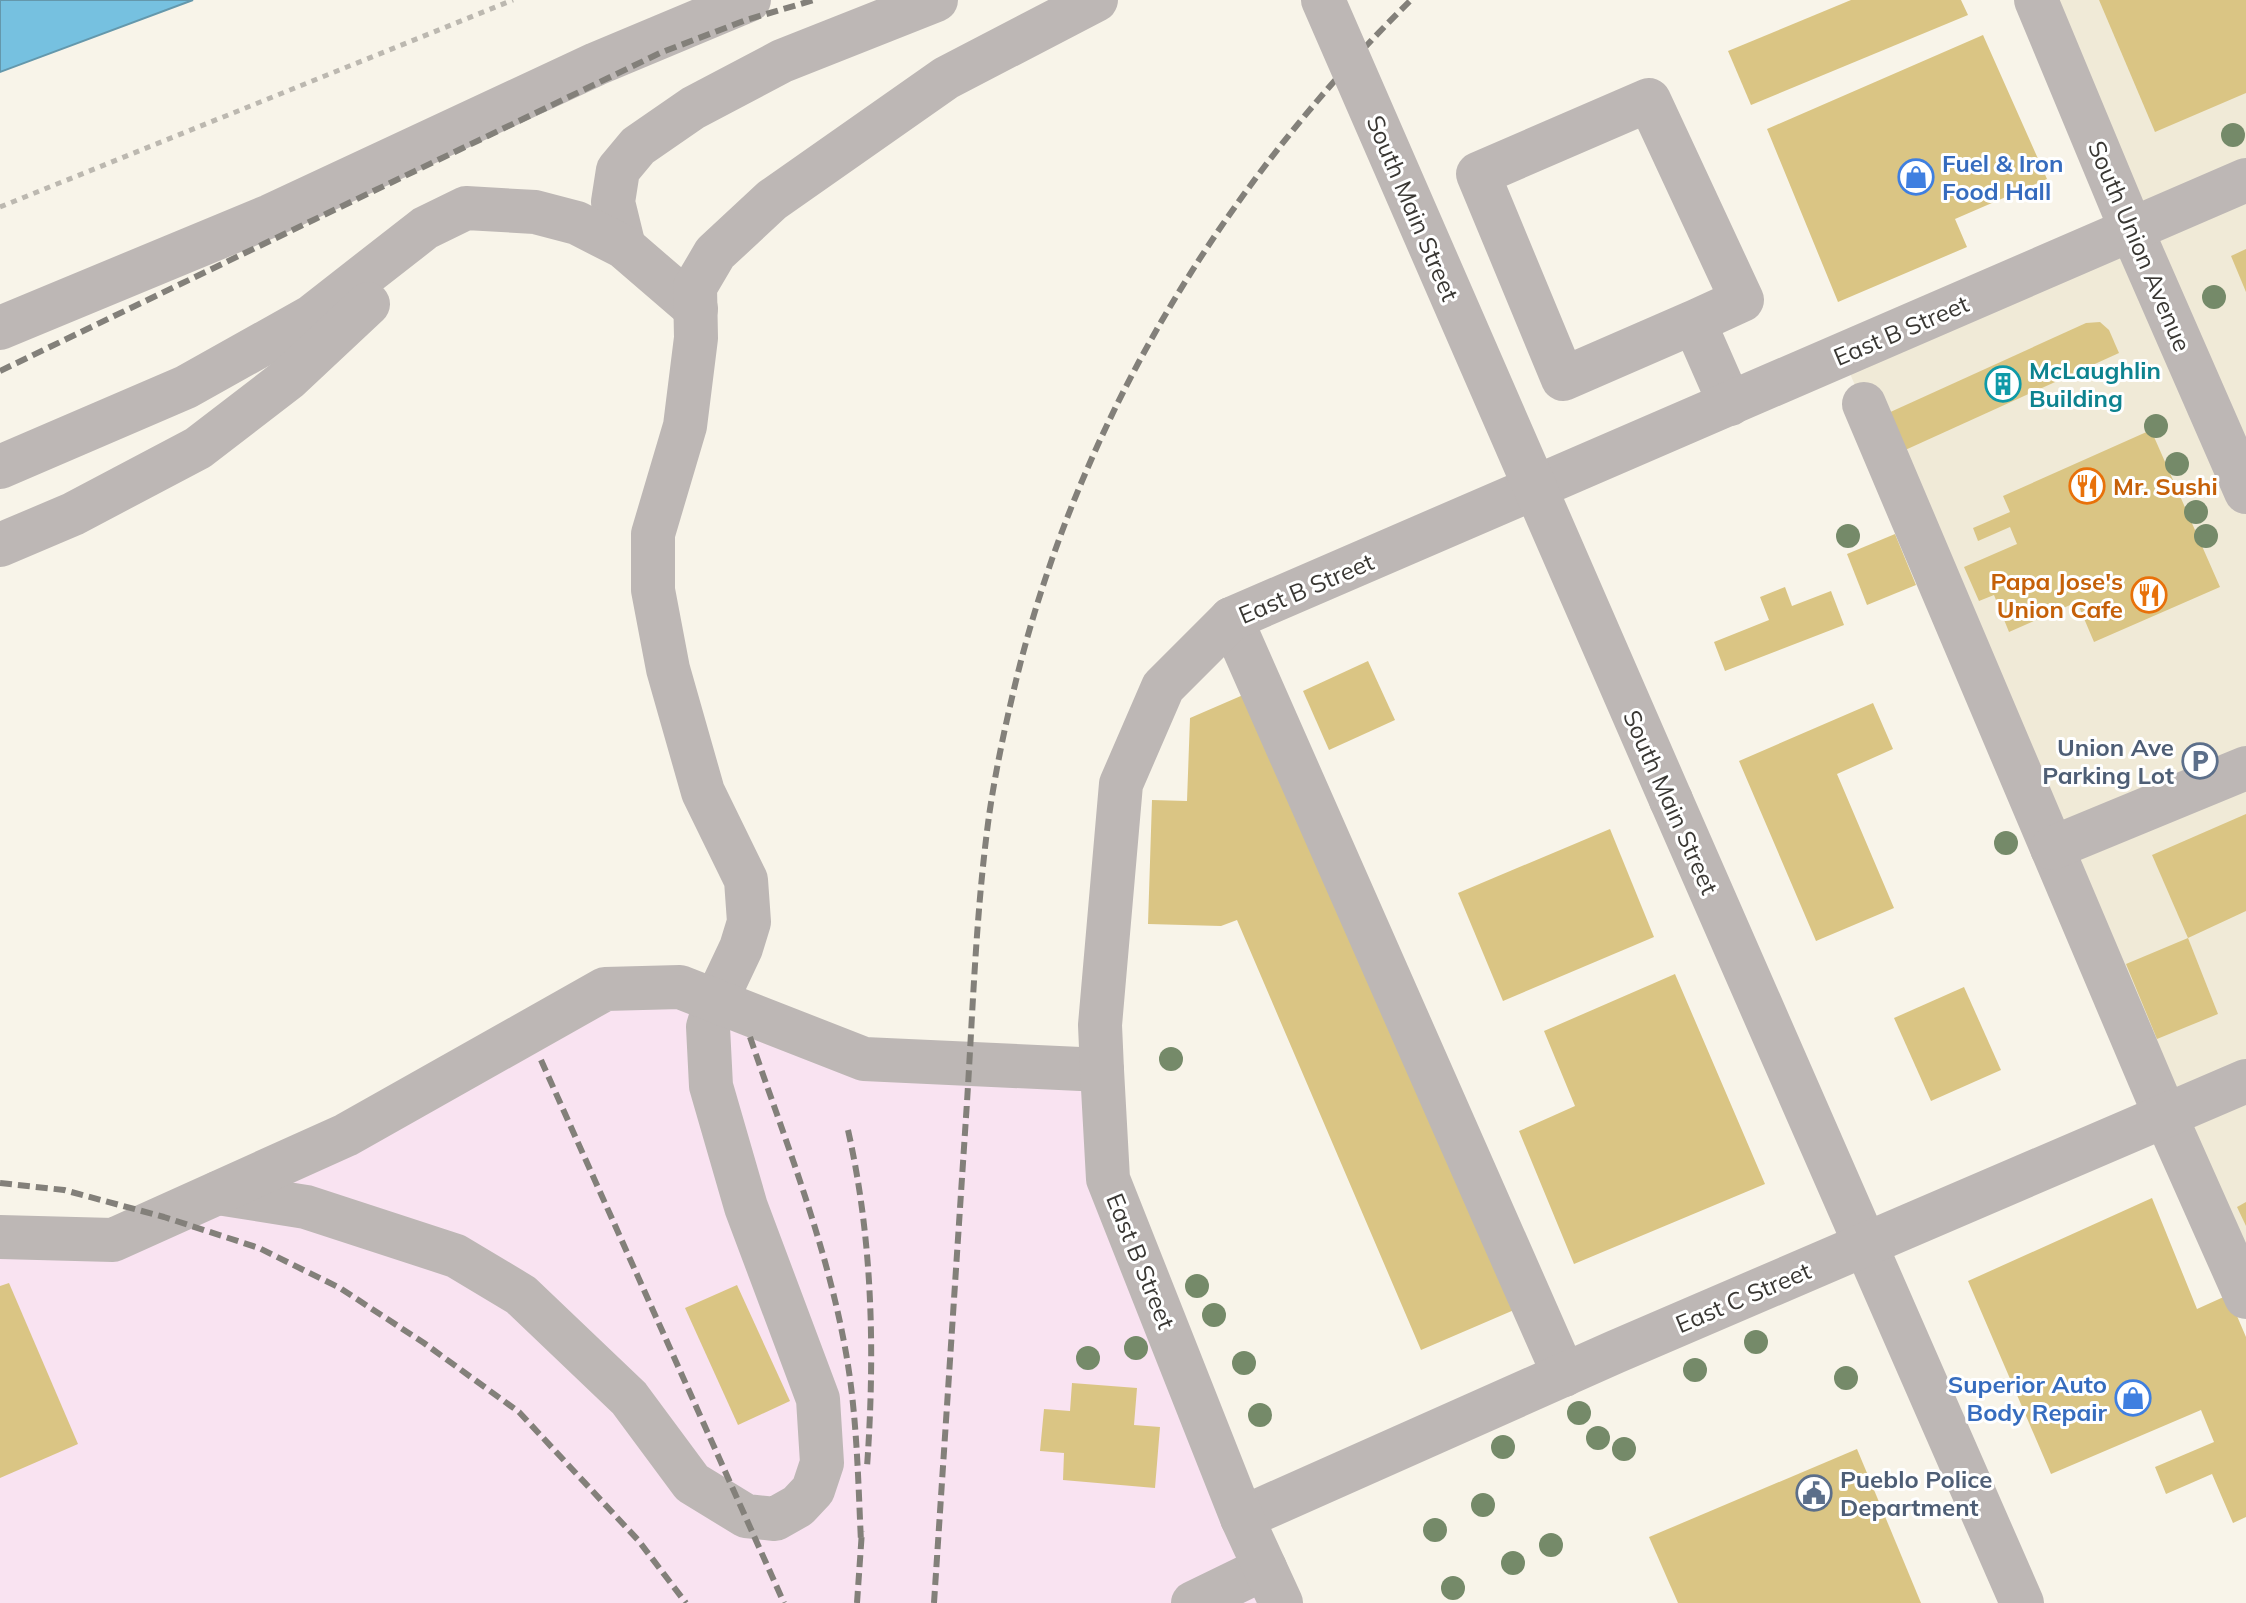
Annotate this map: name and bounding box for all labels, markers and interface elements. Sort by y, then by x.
street label: South Main Street [1360,111,1466,305]
street label: South Union Avenue [2082,136,2198,356]
place label: Fuel & Iron Food Hall [1942,148,2064,206]
shop icon: Fuel & Iron Food Hall [1897,158,1935,196]
street label: East B Street [1829,288,1973,372]
place label: McLaughlin Building [2029,355,2161,413]
building icon: McLaughlin Building [1984,365,2022,403]
restaurant icon: Mr. Sushi [2068,467,2106,505]
place label: Mr. Sushi [2113,471,2218,501]
street label: East B Street [1234,546,1378,630]
place label: Papa Jose's Union Cafe [1990,566,2123,624]
restaurant icon: Papa Jose's Union Cafe [2130,576,2168,614]
street label: South Main Street [1617,705,1725,899]
place label: Union Ave Parking Lot [2042,732,2174,790]
parking icon: Union Ave Parking Lot [2181,742,2219,780]
street label: East B Street [1100,1189,1182,1333]
street label: East C Street [1671,1255,1815,1339]
place label: Superior Auto Body Repair [1948,1369,2108,1427]
shop icon: Superior Auto Body Repair [2114,1379,2152,1417]
place label: Pueblo Police Department [1840,1464,1992,1522]
public building icon: Pueblo Police Department [1795,1474,1833,1512]

